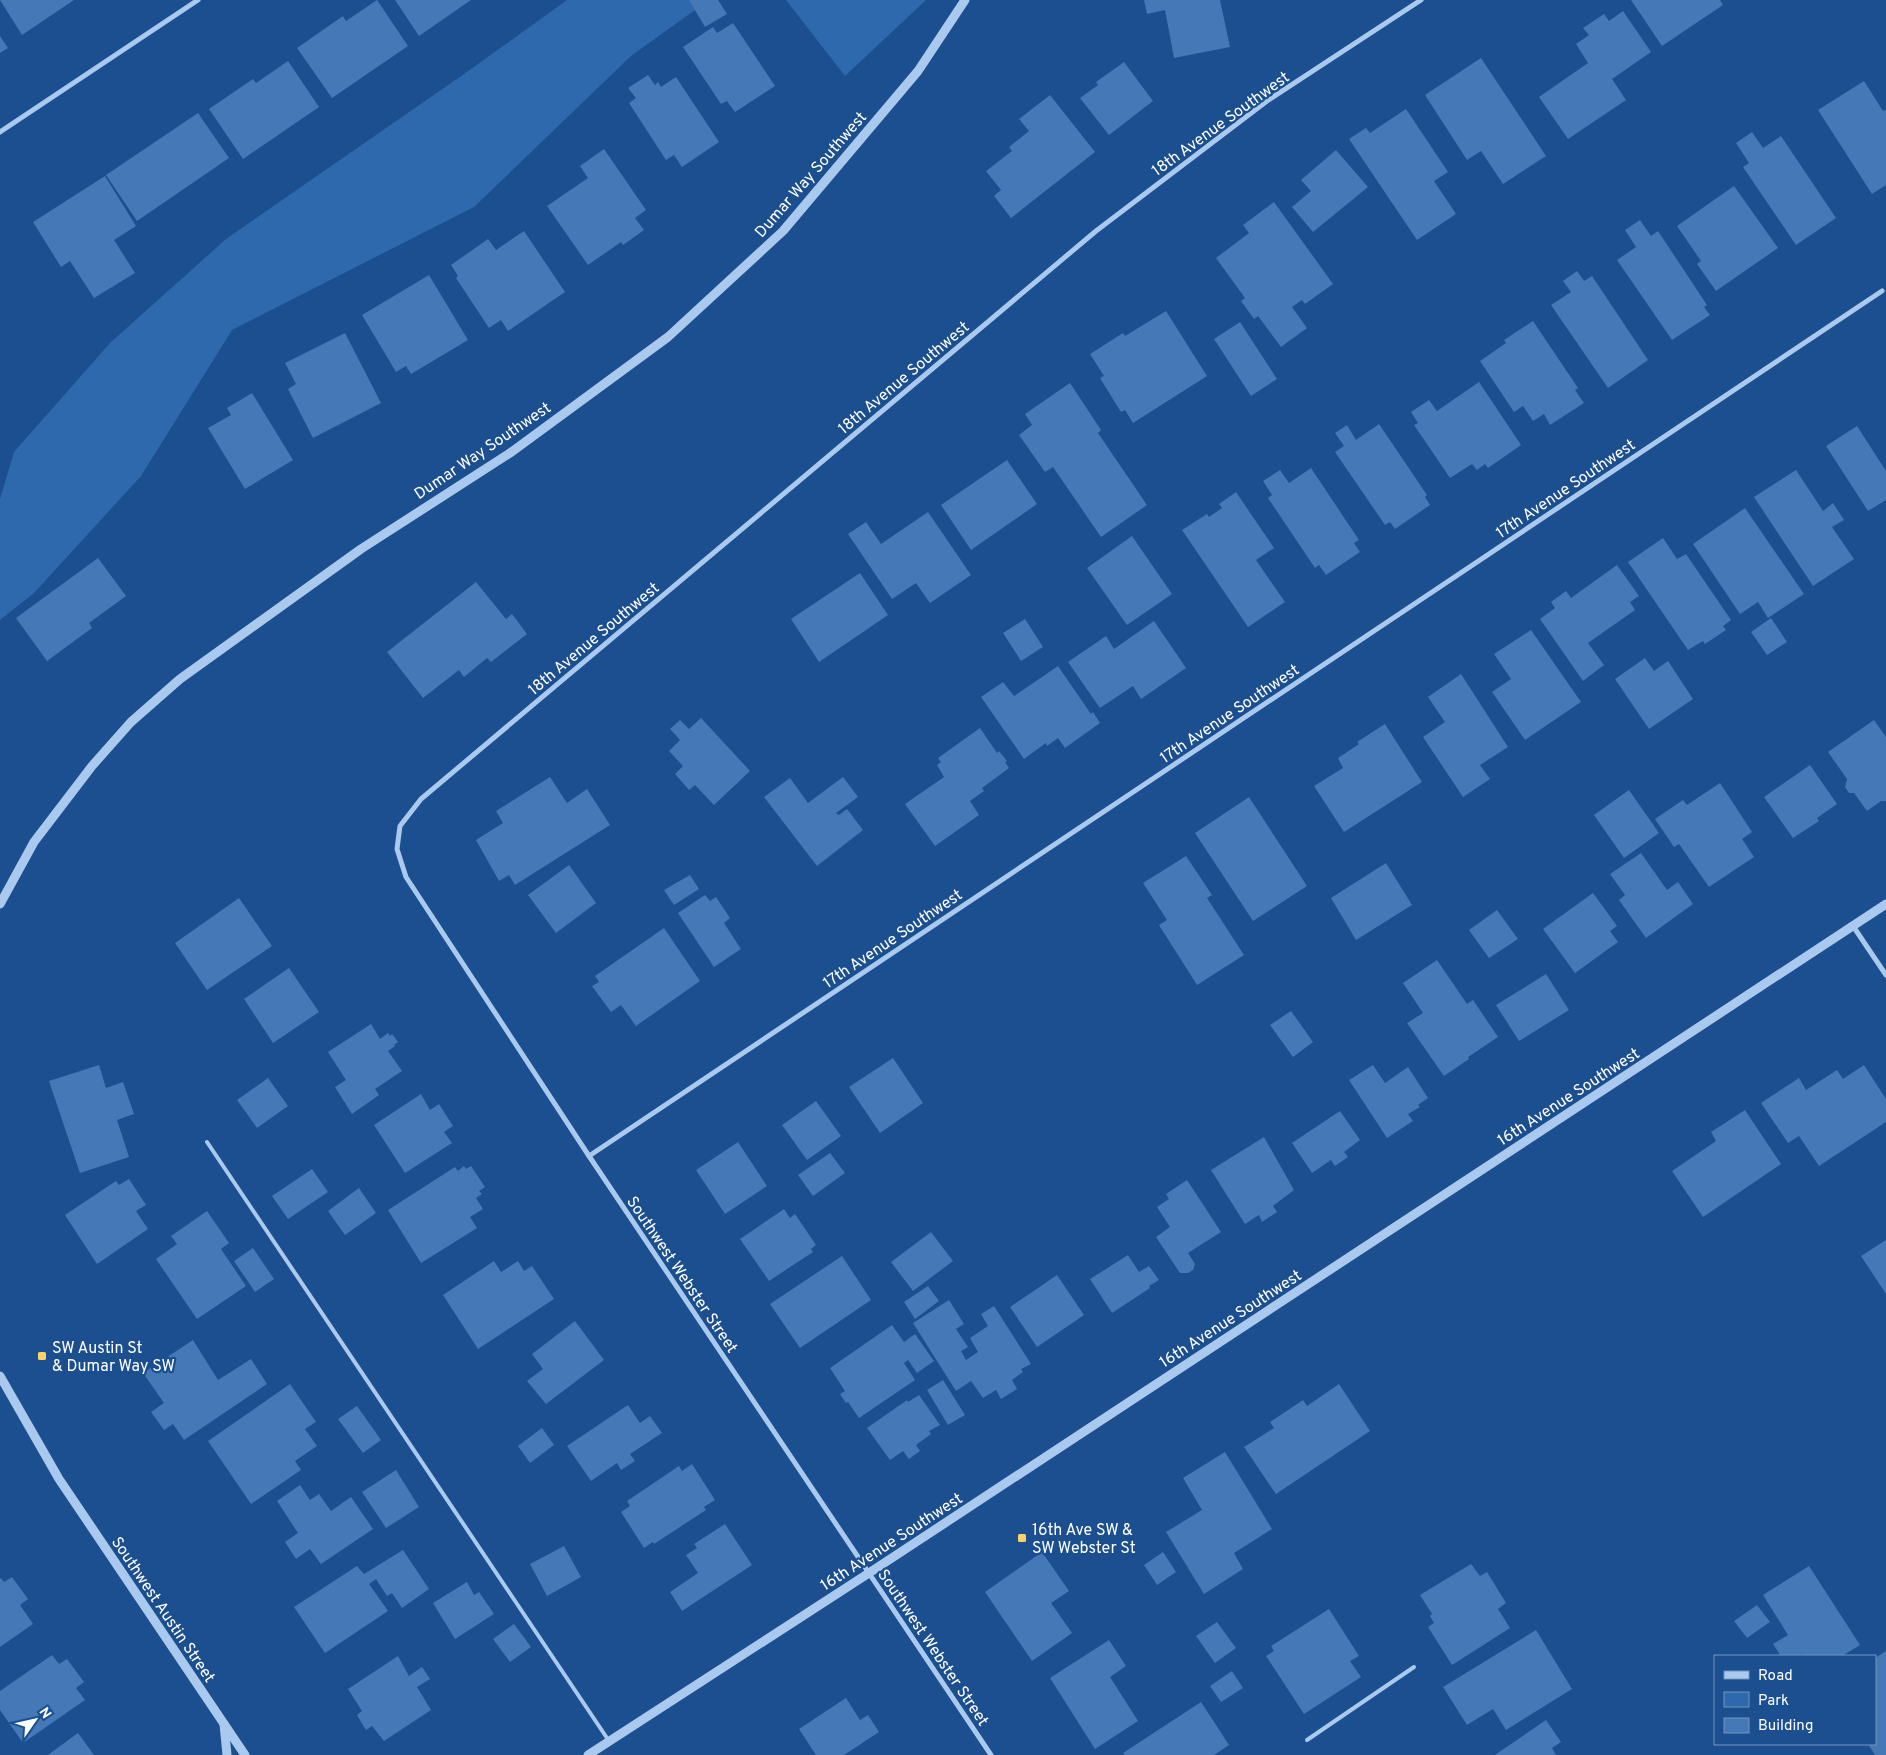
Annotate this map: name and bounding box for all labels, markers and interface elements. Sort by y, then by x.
street label: 18th Avenue Southwest [1148,68,1294,181]
street label: Dumar Way Southwest [751,108,872,242]
street label: 18th Avenue Southwest [834,318,974,439]
street label: Dumar Way Southwest [411,398,555,505]
street label: 17th Avenue Southwest [1493,436,1640,544]
street label: 18th Avenue Southwest [524,579,664,700]
street label: 17th Avenue Southwest [1157,661,1304,769]
street label: 17th Avenue Southwest [820,886,967,994]
street label: 16th Avenue Southwest [1494,1044,1644,1151]
street label: Southwest Webster Street [621,1193,741,1357]
street label: 16th Avenue Southwest [1156,1266,1306,1373]
place label: SW Austin St & Dumar Way SW [52,1339,175,1377]
marker: SW Austin St & Dumar Way SW [36,1350,48,1362]
street label: 16th Avenue Southwest [817,1489,967,1596]
place label: 16th Ave SW & SW Webster St [1032,1521,1136,1559]
marker: 16th Ave SW & SW Webster St [1016,1532,1028,1544]
street label: Southwest Austin Street [106,1533,219,1687]
street label: Southwest Webster Street [872,1566,992,1730]
legend [1714,1655,1876,1745]
text: Road [1758,1667,1793,1686]
text: Park [1758,1692,1789,1711]
north arrow [10,1695,60,1745]
text: N [35,1705,54,1722]
text: Building [1758,1717,1813,1736]

